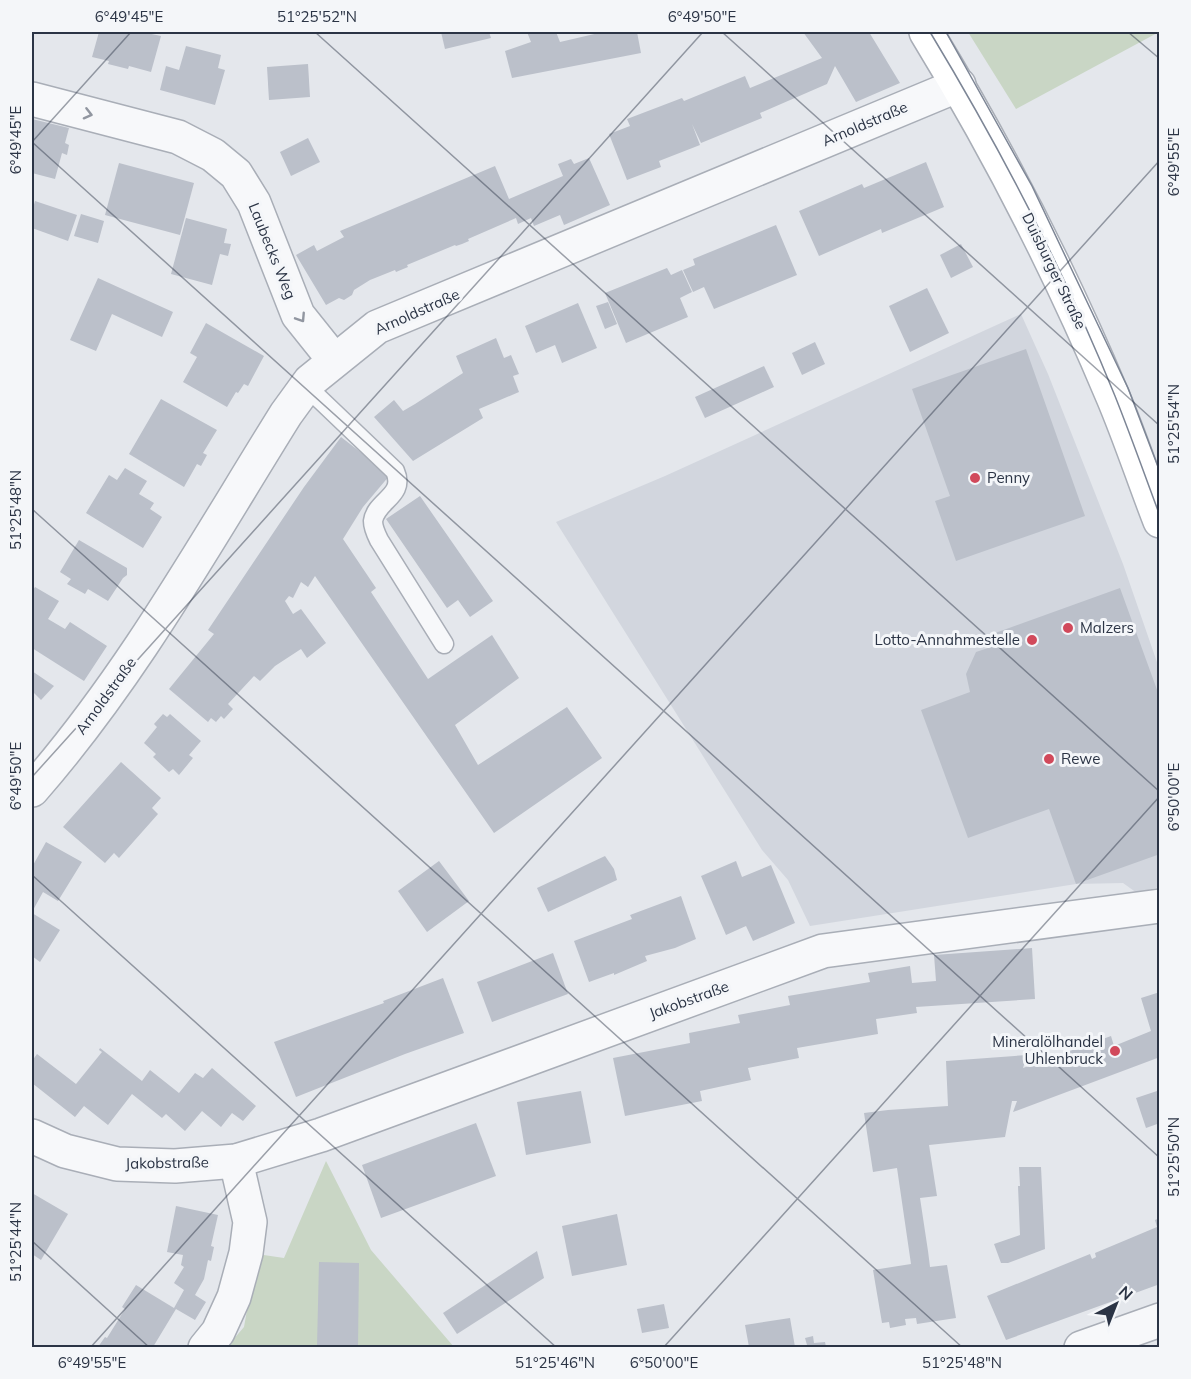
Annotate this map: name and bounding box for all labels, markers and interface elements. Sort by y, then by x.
text: 6°49'45"E [95,7,163,26]
text: 51°25'52"N [277,7,357,26]
text: 6°49'50"E [668,7,736,26]
street label: Arnoldstraße [819,97,910,150]
text: 6°49'45"E [6,106,25,174]
one-way arrow [83,106,93,119]
text: 6°49'55"E [1164,128,1183,196]
street label: Laubecks Weg [244,200,300,302]
street label: Duisburger Straße [1018,210,1091,332]
street label: Arnoldstraße [371,284,462,339]
one-way arrow [294,311,305,322]
text: 51°25'54"N [1164,384,1183,464]
place label: Penny [987,468,1030,487]
text: 51°25'48"N [6,470,25,550]
marker: Penny [968,471,982,485]
place label: Malzers [1080,618,1134,637]
marker: Malzers [1061,621,1075,635]
place label: Lotto-Annahmestelle [875,630,1020,649]
marker: Lotto-Annahmestelle [1025,633,1039,647]
street label: Arnoldstraße [71,653,140,738]
text: 6°49'50"E [6,742,25,810]
place label: Rewe [1061,749,1100,768]
marker: Rewe [1042,752,1056,766]
text: 6°50'00"E [1164,763,1183,831]
street label: Jakobstraße [646,976,731,1023]
place label: Mineralölhandel Uhlenbruck [992,1032,1103,1068]
marker: Mineralölhandel Uhlenbruck [1108,1044,1122,1058]
text: 51°25'50"N [1164,1117,1183,1197]
street label: Jakobstraße [125,1152,209,1173]
text: 51°25'44"N [6,1202,25,1282]
north arrow [1086,1274,1146,1334]
text: N [1115,1281,1137,1304]
text: 6°49'55"E [58,1353,126,1372]
text: 51°25'46"N [515,1353,595,1372]
text: 6°50'00"E [630,1353,698,1372]
text: 51°25'48"N [922,1353,1002,1372]

